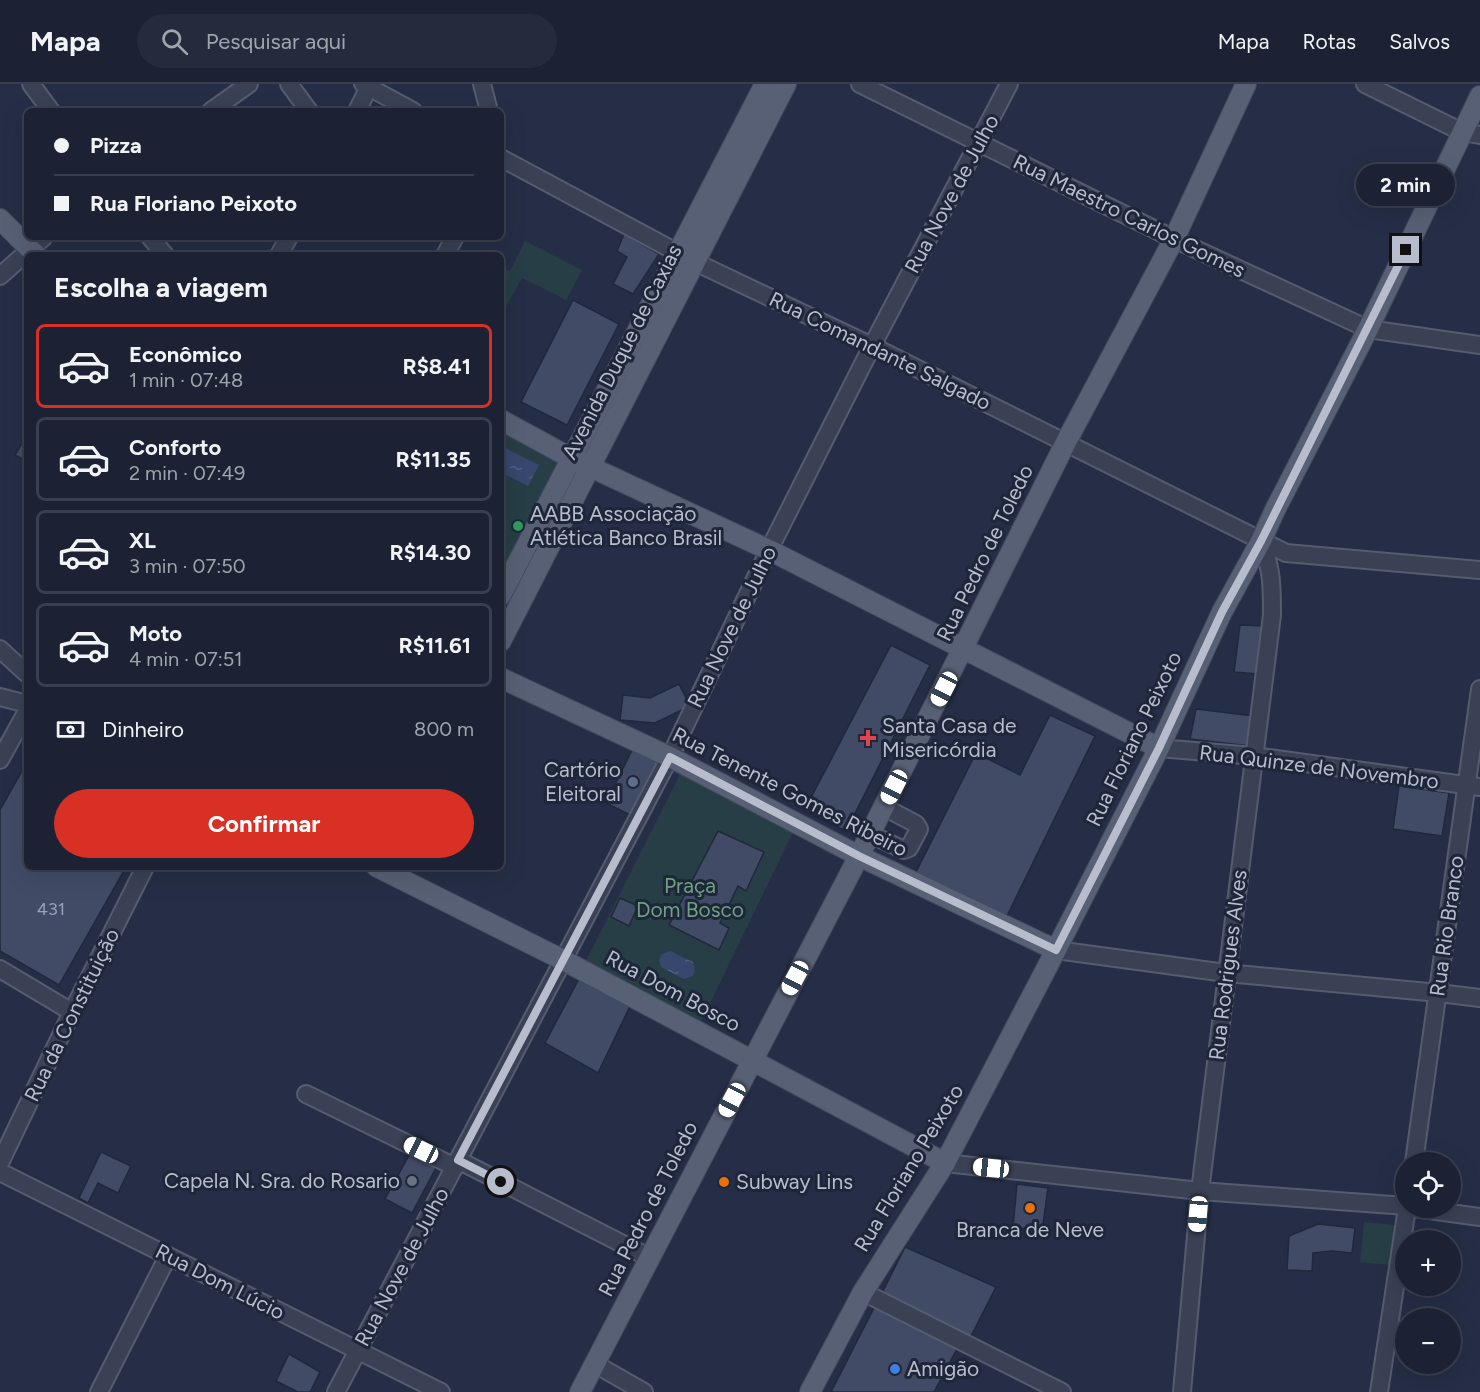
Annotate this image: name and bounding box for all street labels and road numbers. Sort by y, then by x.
street label: Rua Nove de Julho [899,110,1004,277]
street label: Rua Maestro Carlos Gomes [1009,148,1249,283]
street label: Avenida Duque de Caxias [556,240,687,463]
street label: Rua Comandante Salgado [765,286,995,415]
street label: Rua Pedro de Toledo [931,461,1038,645]
street label: Rua Nove de Julho [682,542,781,711]
street label: Rua Floriano Peixoto [1080,647,1187,830]
street label: Rua Tenente Gomes Ribeiro [669,721,912,862]
street label: Rua Quinze de Novembro [1198,739,1440,794]
street label: Rua Rio Branco [1424,854,1469,998]
street label: Rua Rodrigues Alves [1203,868,1252,1062]
street label: Rua da Constituição [19,924,124,1105]
street label: Rua Dom Bosco [602,945,745,1037]
street label: Rua Floriano Peixoto [849,1079,969,1256]
street label: Rua Pedro de Toledo [593,1117,702,1300]
street label: Rua Nove de Julho [349,1183,454,1350]
street label: Rua Dom Lúcio [152,1238,289,1325]

